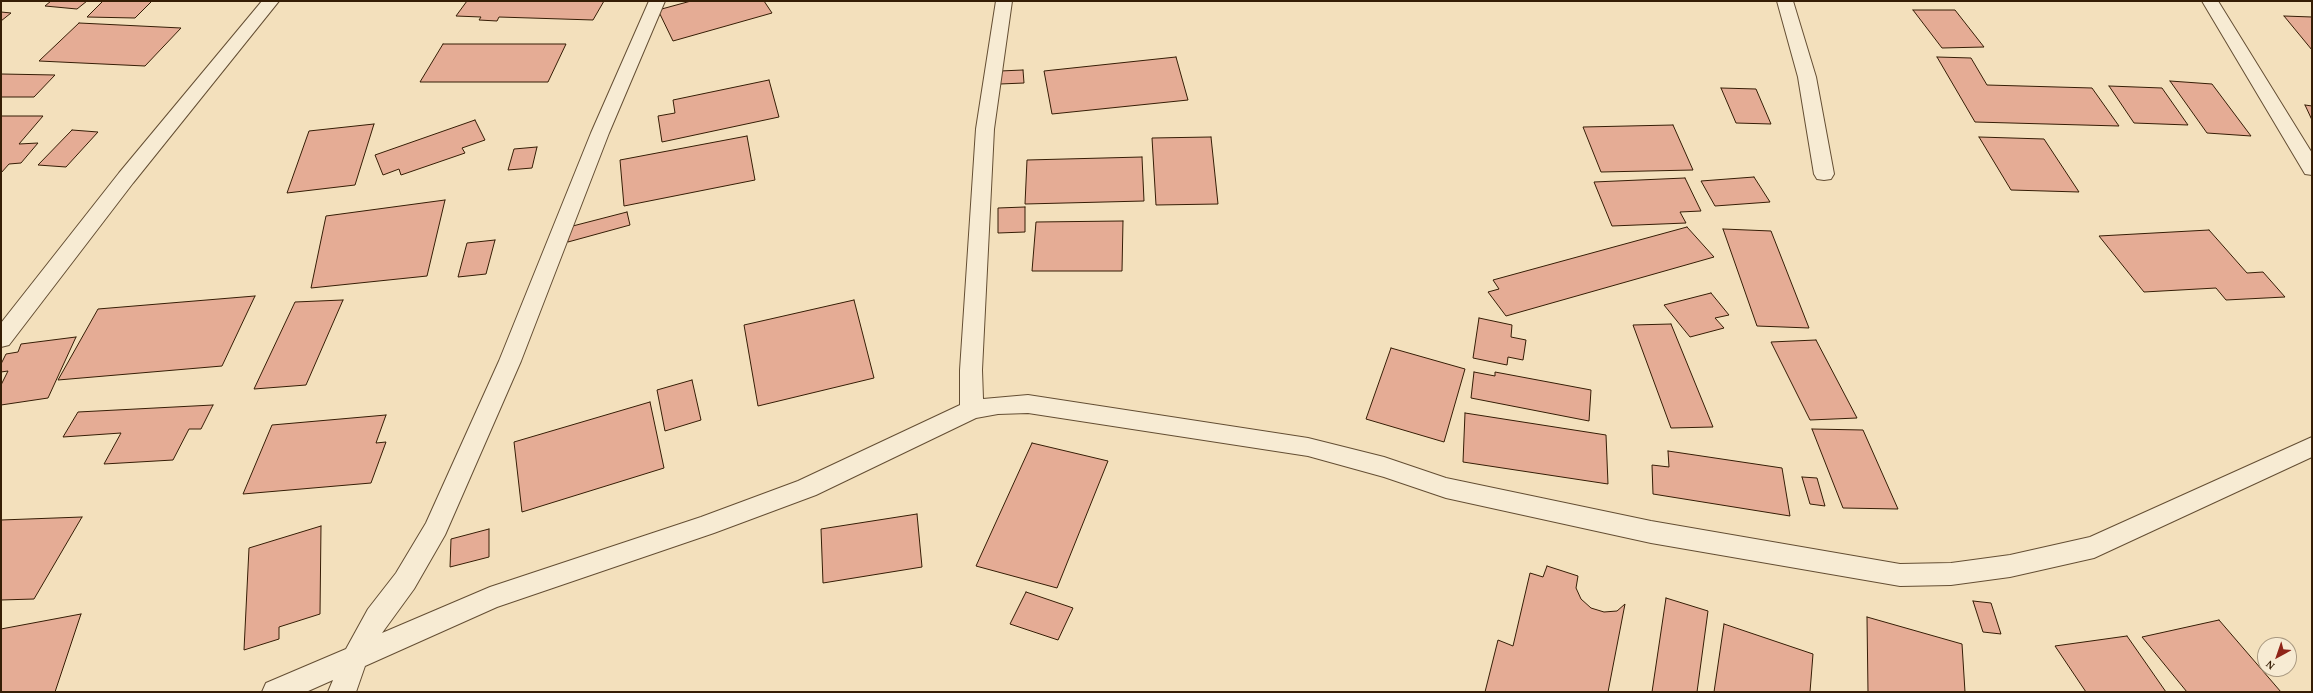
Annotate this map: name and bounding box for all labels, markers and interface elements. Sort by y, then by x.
north arrow [2257,637,2297,677]
text: N [2262,657,2278,674]

